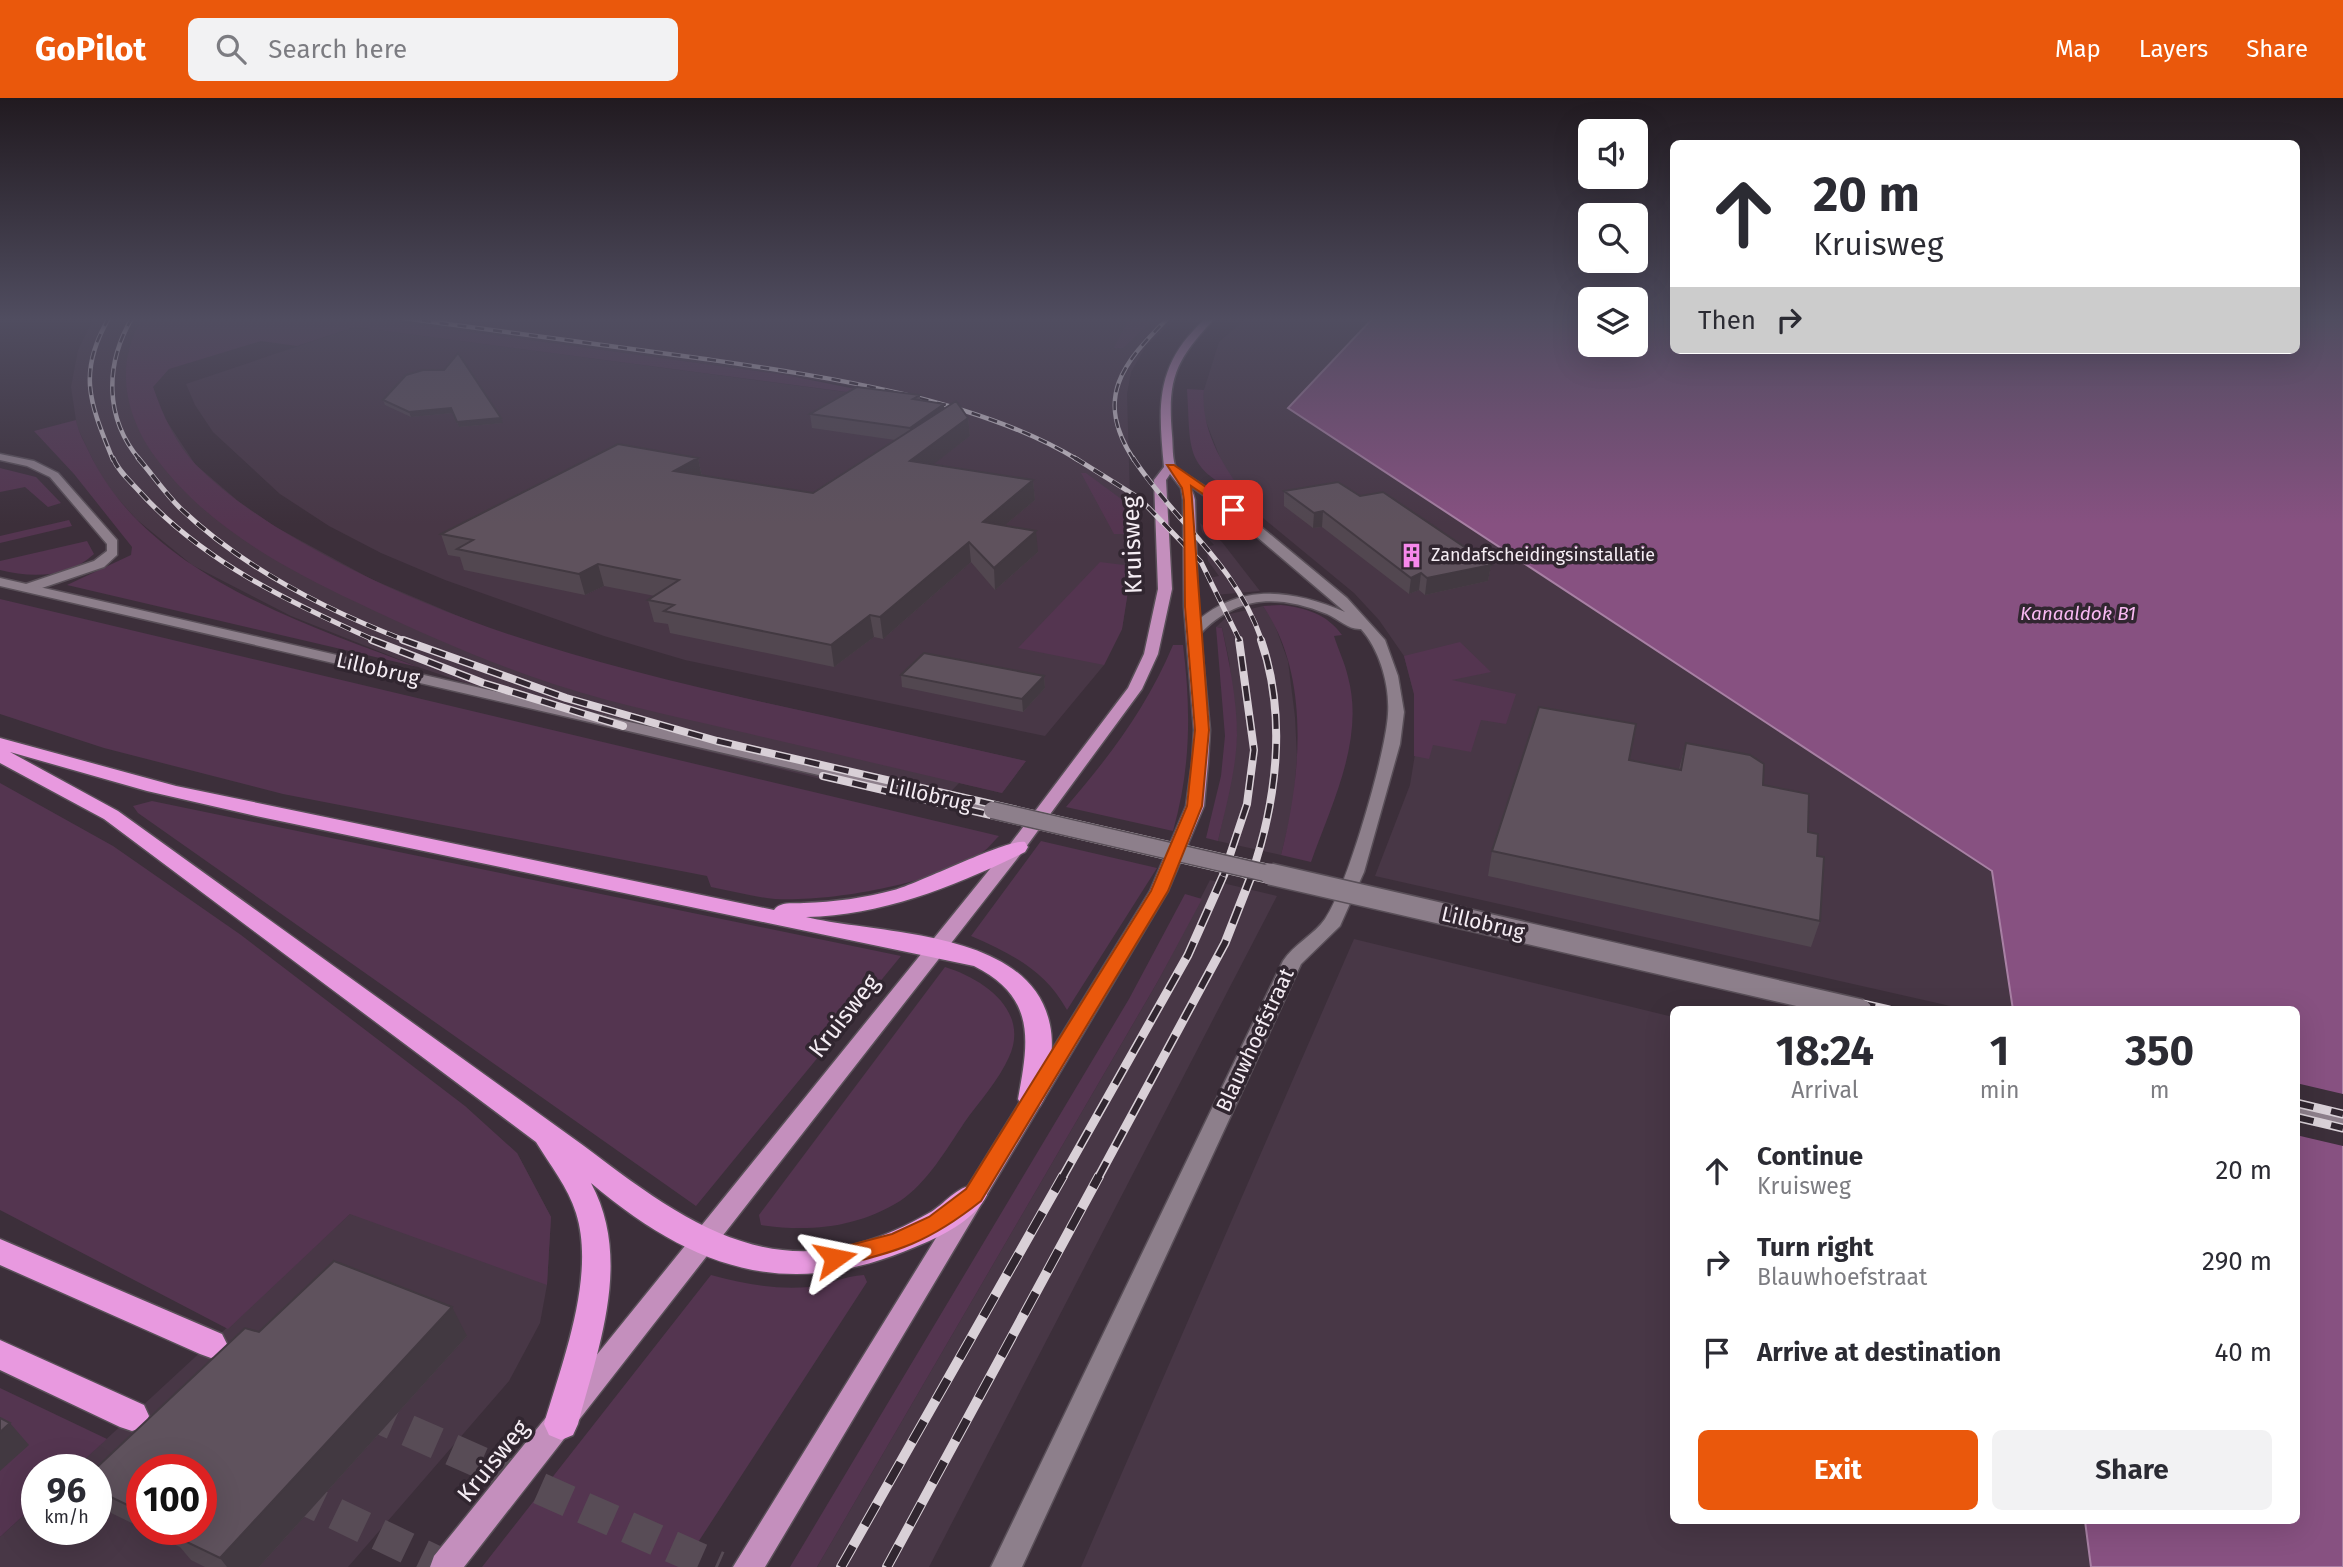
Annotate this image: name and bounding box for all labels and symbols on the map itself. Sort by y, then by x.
pin [1203,480,1263,540]
street label: Kruisweg [1116,495,1148,594]
building icon: Zandafscheidingsinstallatie [1397,541,1425,569]
place label: Zandafscheidingsinstallatie [1431,544,1655,566]
water label: Kanaaldok B1 [2020,602,2136,625]
street label: Lillobrug [334,647,422,691]
street label: Lillobrug [886,773,974,817]
street label: Lillobrug [1439,901,1527,945]
street label: Blauwhoefstraat [1210,964,1300,1116]
street label: Kruisweg [803,968,885,1063]
position arrow [798,1221,872,1295]
street label: Kruisweg [451,1414,535,1508]
speed limit sign: 100 [126,1454,217,1545]

